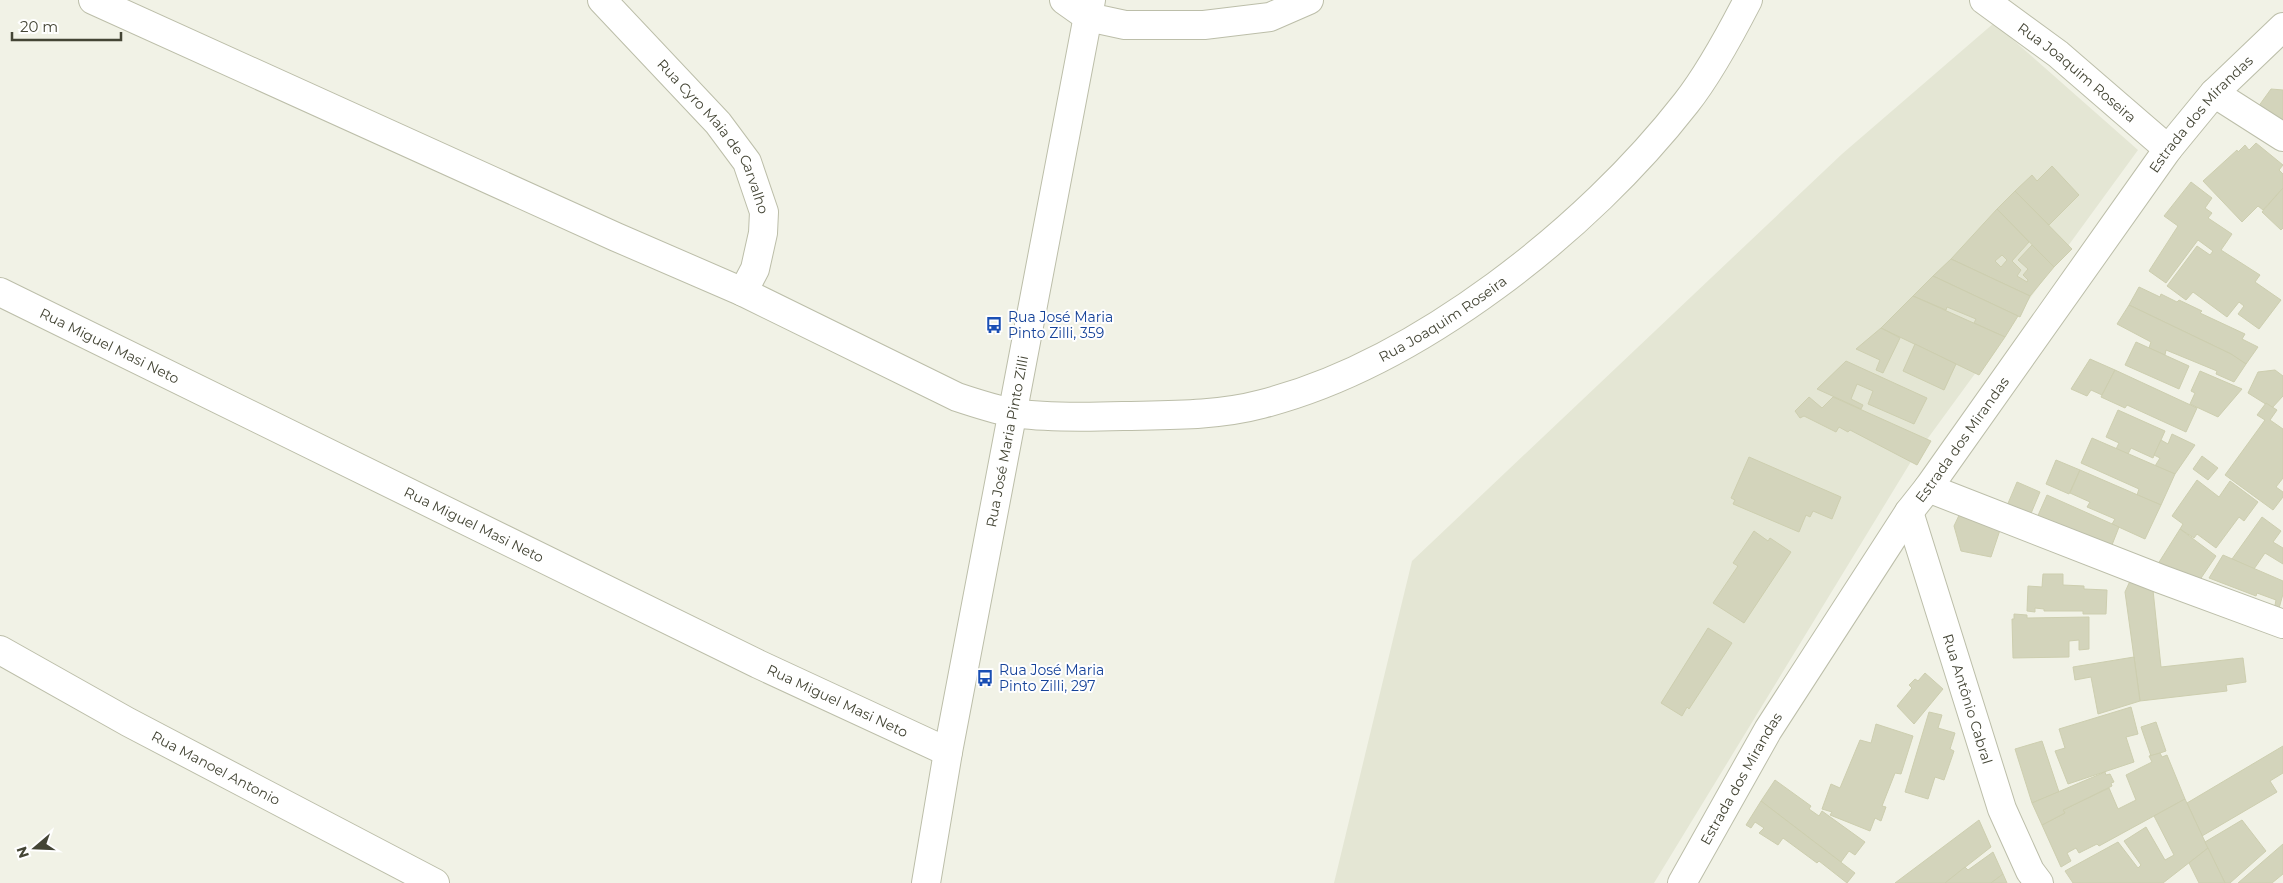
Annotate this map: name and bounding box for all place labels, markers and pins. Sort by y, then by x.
place label: Rua José Maria Pinto Zilli, 359 [1008,308,1113,342]
bus stop icon: Rua José Maria Pinto Zilli, 359 [984,315,1004,335]
place label: Rua José Maria Pinto Zilli, 297 [999,661,1104,695]
bus stop icon: Rua José Maria Pinto Zilli, 297 [975,668,995,688]

